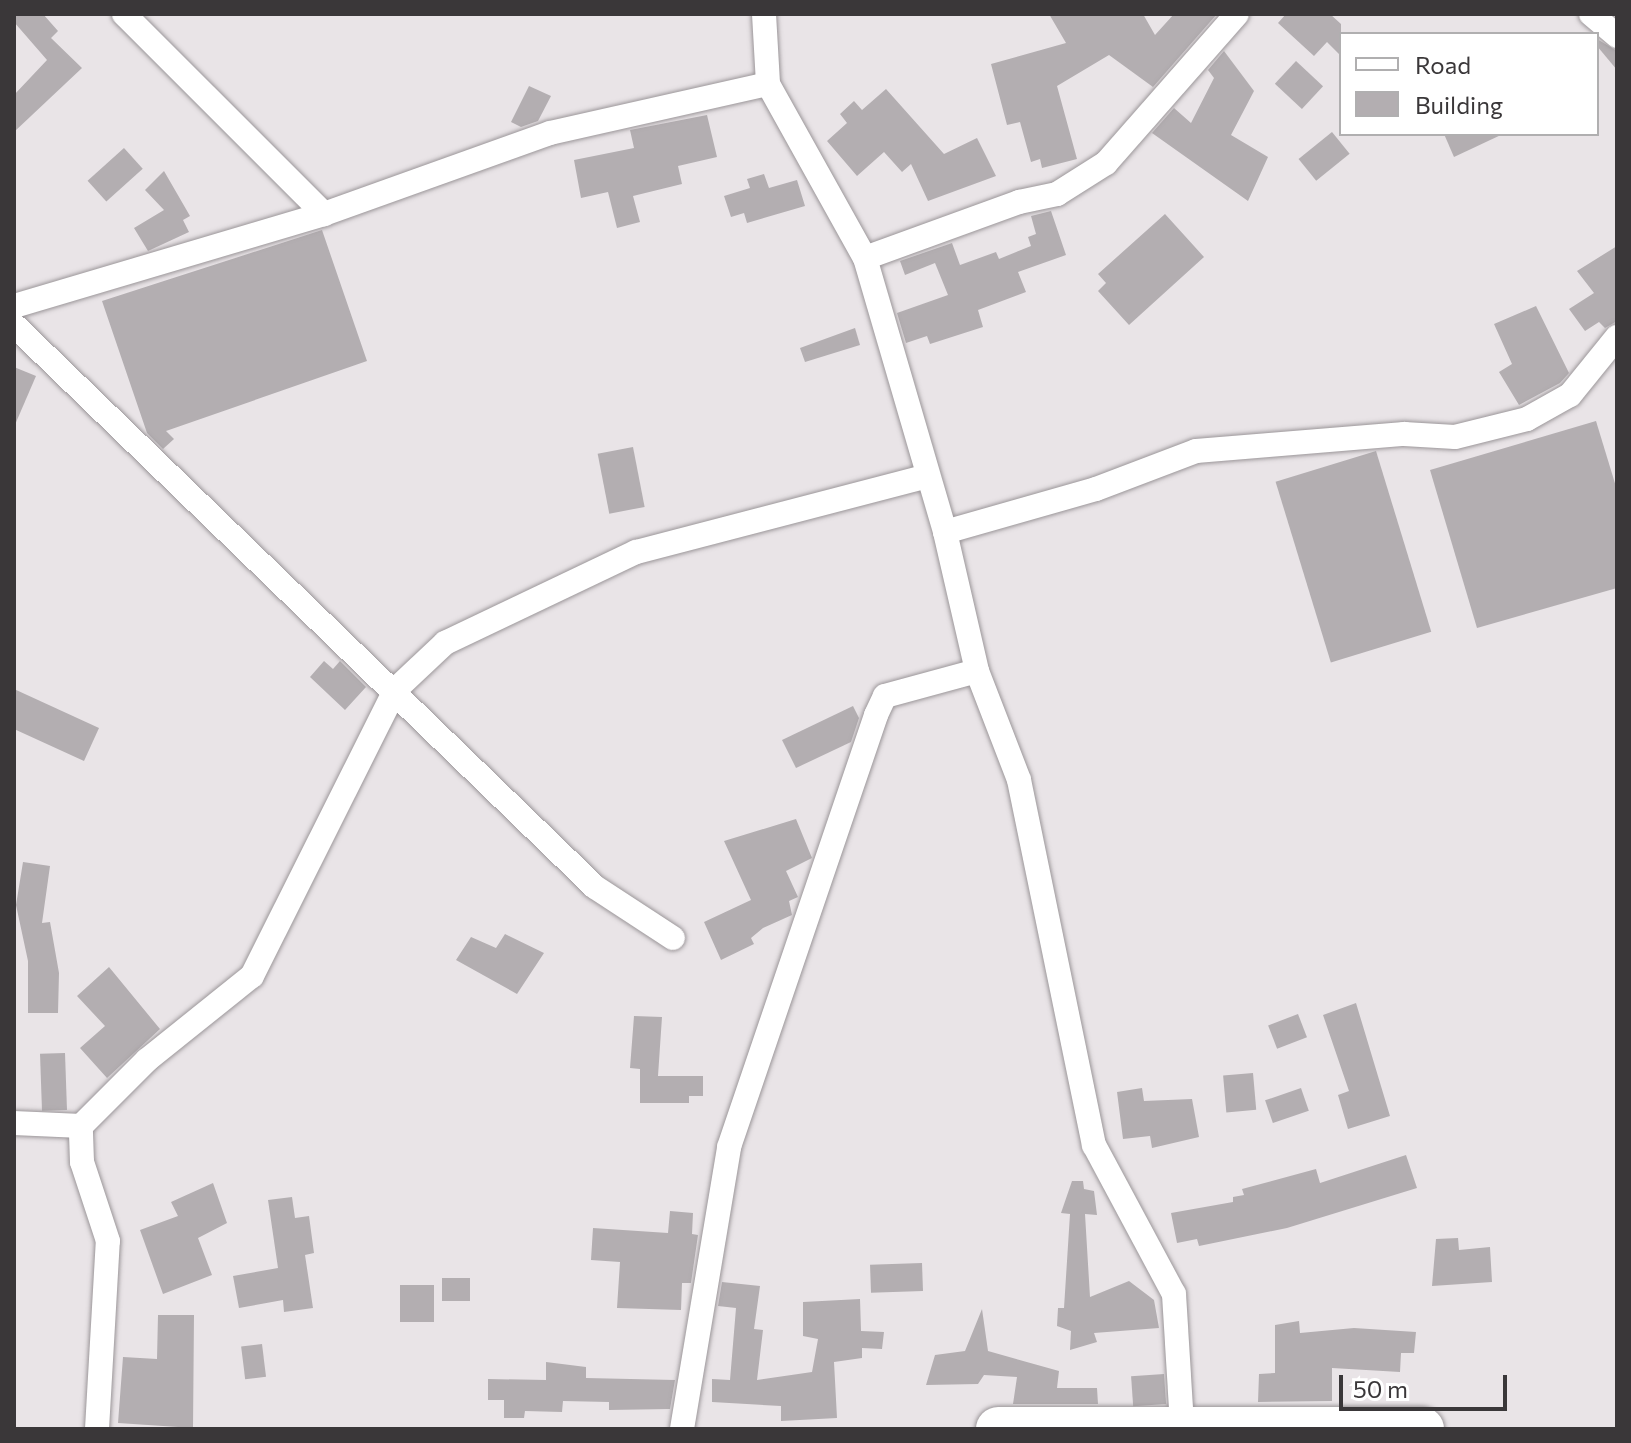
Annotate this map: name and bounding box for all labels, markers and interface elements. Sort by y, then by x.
legend [1339,32,1599,136]
text: Road [1415,50,1471,79]
text: Building [1415,90,1503,119]
scale bar [1343,1359,1511,1409]
text: 50 m [1353,1374,1408,1403]

